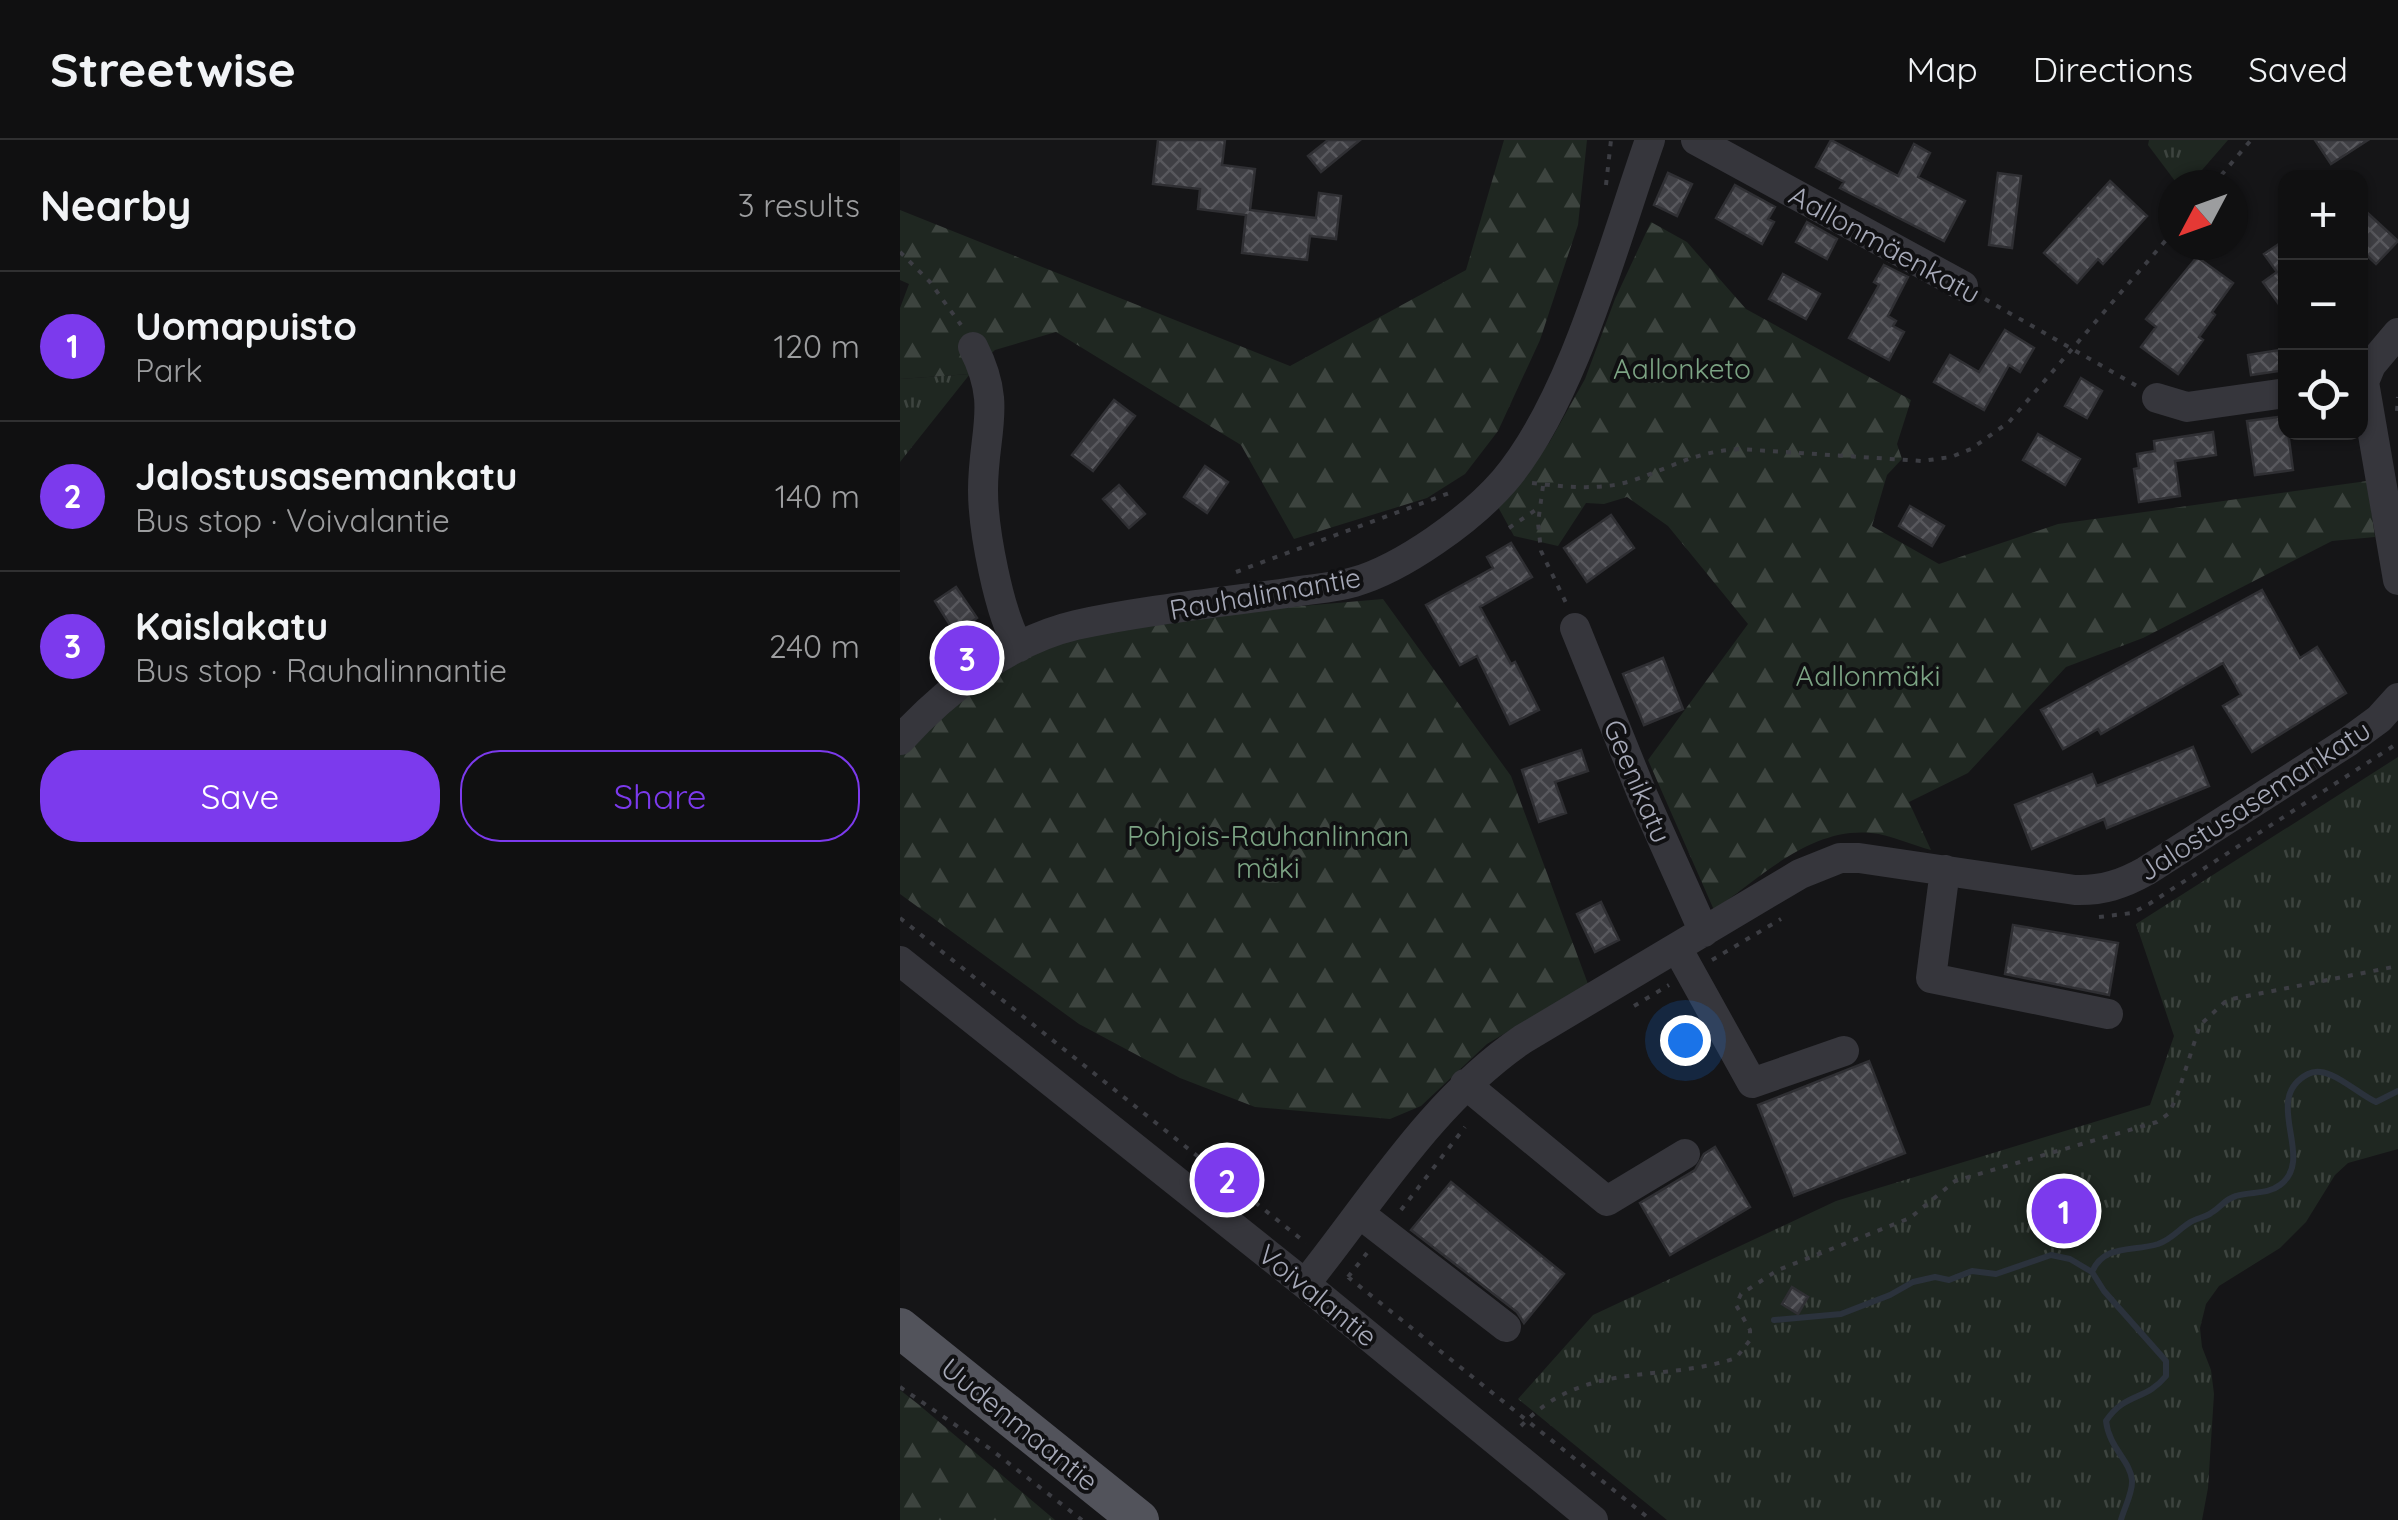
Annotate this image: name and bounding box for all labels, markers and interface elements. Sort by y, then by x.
text: Streetwise [50,39,296,99]
text: Map [1906,47,1978,91]
text: Directions [2033,47,2193,91]
text: Saved [2248,47,2348,91]
north arrow [2158,170,2248,260]
map controls [2278,170,2368,440]
button: + [2278,170,2368,260]
street label: Aallonmäenkatu [1783,177,1987,311]
text: Nearby [40,179,191,232]
text: 3 results [738,185,860,225]
button: − [2278,260,2368,350]
text: Uomapuisto [135,302,357,350]
text: 1 [66,326,79,366]
text: 120 m [773,326,860,366]
text: Park [135,350,203,390]
button: locate [2278,350,2368,440]
park label: Aallonketo [1613,351,1751,386]
text: Jalostusasemankatu [135,452,518,500]
text: 2 [63,476,82,516]
text: 140 m [775,476,860,516]
text: Bus stop · Voivalantie [135,500,450,540]
street label: Rauhalinnantie [1167,559,1363,627]
text: Kaislakatu [135,602,328,650]
pin: 3 [934,620,1000,696]
text: 3 [64,626,81,666]
text: 240 m [769,626,860,666]
text: Bus stop · Rauhalinnantie [135,650,507,690]
park label: Aallonmäki [1796,658,1940,693]
street label: Jalostusasemankatu [2131,712,2377,888]
street label: Geenikatu [1596,714,1680,848]
button: Save [40,750,440,842]
button: Share [460,750,860,842]
park label: Pohjois-Rauhanlinnan mäki [1127,818,1409,885]
your location [1660,1015,1711,1066]
pin: 2 [1194,1142,1260,1218]
pin: 1 [2032,1174,2096,1248]
street label: Voivalantie [1251,1236,1385,1354]
street label: Uudenmaantie [934,1350,1106,1498]

